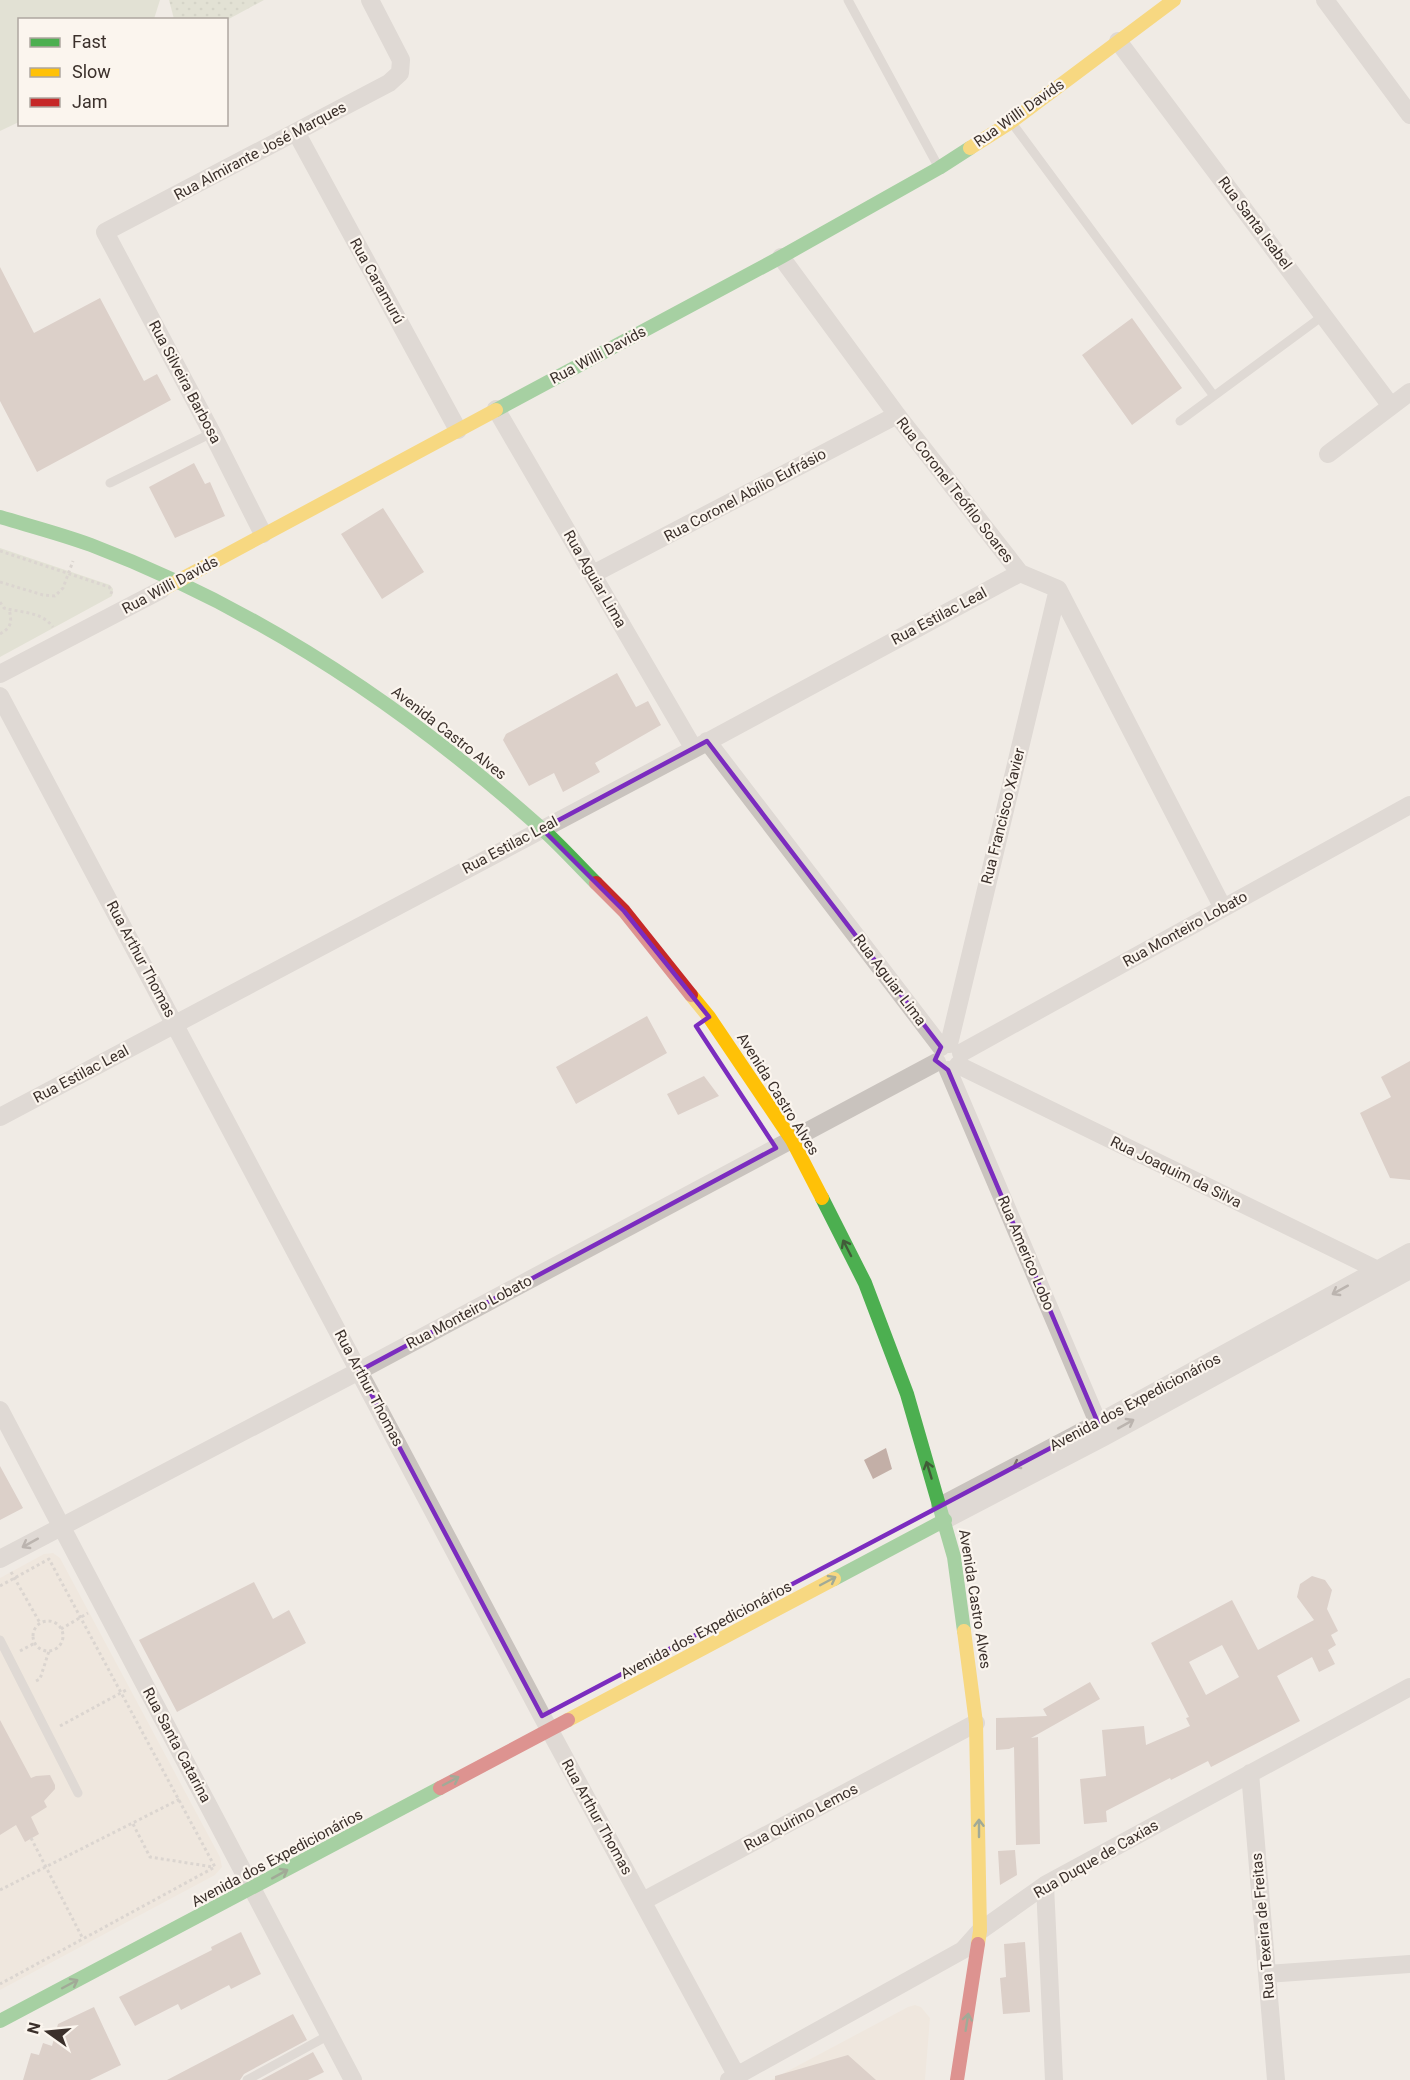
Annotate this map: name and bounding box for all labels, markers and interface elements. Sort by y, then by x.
legend [18,18,228,126]
text: Fast [72,31,107,52]
text: Slow [72,61,111,82]
street label: Rua Willi Davids [970,75,1068,151]
text: Jam [72,91,108,112]
street label: Rua Almirante José Marques [171,98,349,204]
street label: Rua Santa Isabel [1214,173,1296,273]
street label: Rua Caramurú [346,235,408,327]
street label: Rua Silveira Barbosa [145,318,225,446]
street label: Rua Willi Davids [547,322,649,388]
street label: Rua Coronel Teófilo Soares [893,414,1017,566]
street label: Rua Coronel Abílio Eufrásio [661,445,829,545]
street label: Rua Aguiar Lima [560,527,630,631]
street label: Rua Willi Davids [119,552,221,618]
street label: Rua Estilac Leal [888,583,990,649]
street label: Avenida Castro Alves [388,683,510,783]
street label: Rua Francisco Xavier [977,746,1029,886]
street label: Rua Estilac Leal [459,812,561,878]
street label: Rua Monteiro Lobato [1120,887,1250,971]
street label: Rua Arthur Thomas [103,898,179,1020]
street label: Rua Aguiar Lima [850,931,930,1029]
street label: Avenida Castro Alves [733,1029,823,1159]
street label: Rua Estilac Leal [30,1041,132,1107]
street label: Rua Joaquim da Silva [1108,1132,1244,1212]
street label: Rua Americo Lobo [994,1193,1058,1313]
one-way arrow [841,1240,852,1258]
street label: Rua Monteiro Lobato [403,1271,535,1353]
one-way arrow [1332,1284,1349,1296]
street label: Rua Arthur Thomas [331,1327,407,1449]
street label: Avenida dos Expedicionários [1046,1349,1224,1455]
one-way arrow [1118,1418,1135,1430]
one-way arrow [1013,1458,1031,1470]
one-way arrow [923,1461,934,1480]
street label: Avenida Castro Alves [955,1528,995,1670]
one-way arrow [22,1537,39,1549]
one-way arrow [818,1575,836,1586]
street label: Avenida dos Expedicionários [617,1577,795,1683]
street label: Rua Santa Catarina [139,1684,215,1806]
street label: Rua Arthur Thomas [558,1756,636,1878]
one-way arrow [442,1775,460,1786]
street label: Rua Quirino Lemos [741,1779,861,1855]
street label: Avenida dos Expedicionários [188,1805,366,1911]
street label: Rua Duque de Caxias [1030,1816,1162,1902]
one-way arrow [973,1819,985,1839]
street label: Rua Texeira de Freitas [1248,1852,1278,2000]
one-way arrow [271,1868,288,1880]
one-way arrow [61,1978,78,1990]
north arrow [18,2002,78,2062]
one-way arrow [961,2013,972,2033]
text: N [23,2020,45,2036]

